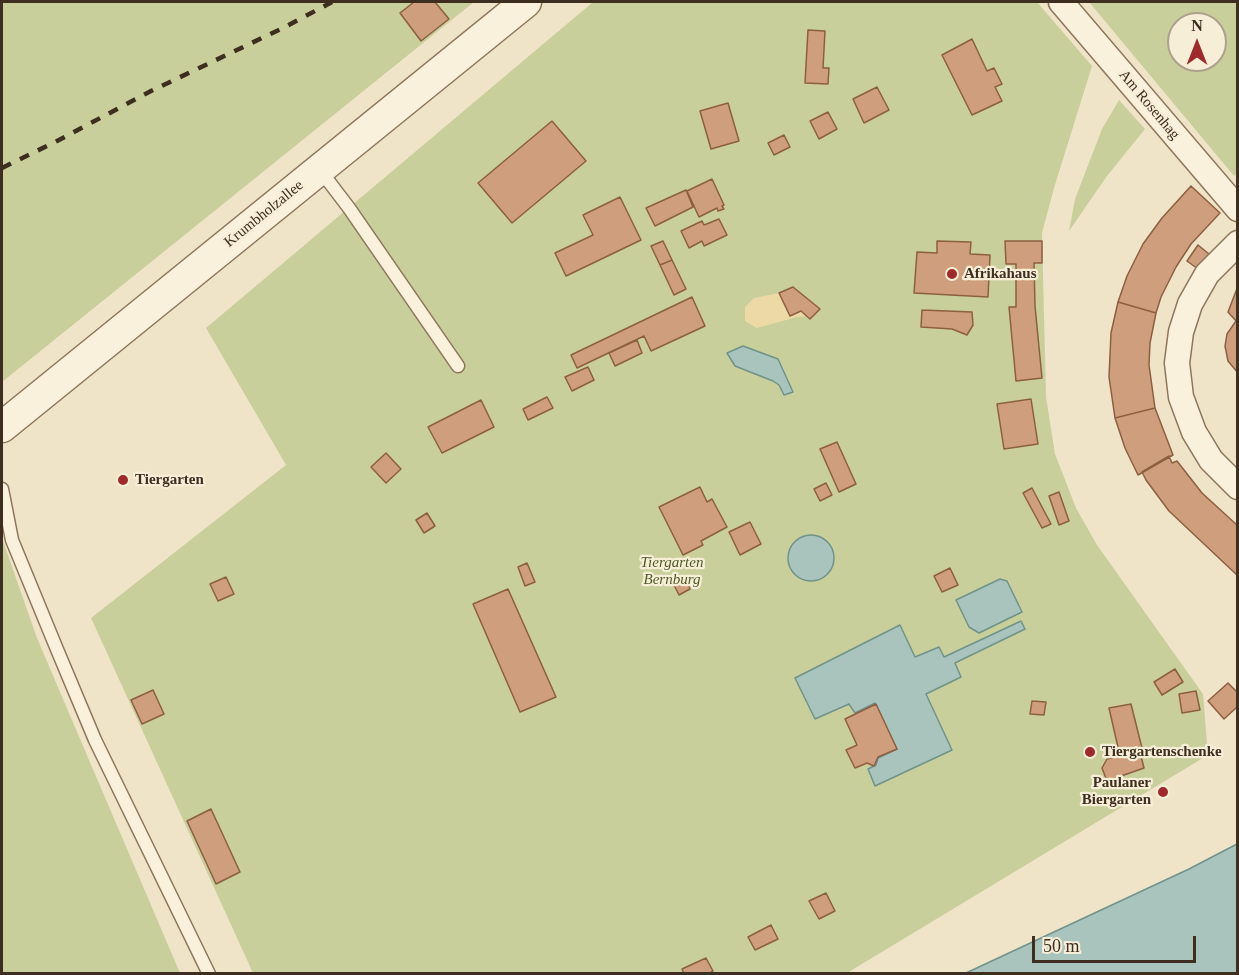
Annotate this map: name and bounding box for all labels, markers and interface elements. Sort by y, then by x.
north arrow [1167,12,1227,72]
text: N [1191,17,1203,34]
street label: Am Rosenhag [1115,67,1183,143]
street label: Krumbholzallee [221,177,307,251]
place label: Afrikahaus [964,265,1037,283]
marker: Afrikahaus [945,267,959,281]
place label: Tiergarten [135,471,204,489]
marker: Tiergarten [116,473,130,487]
park label: Tiergarten Bernburg [641,554,703,589]
place label: Tiergartenschenke [1102,743,1222,761]
marker: Tiergartenschenke [1083,745,1097,759]
place label: Paulaner Biergarten [1082,774,1151,809]
marker: Paulaner Biergarten [1156,785,1170,799]
scale bar [1035,924,1198,962]
text: 50 m [1043,936,1080,956]

